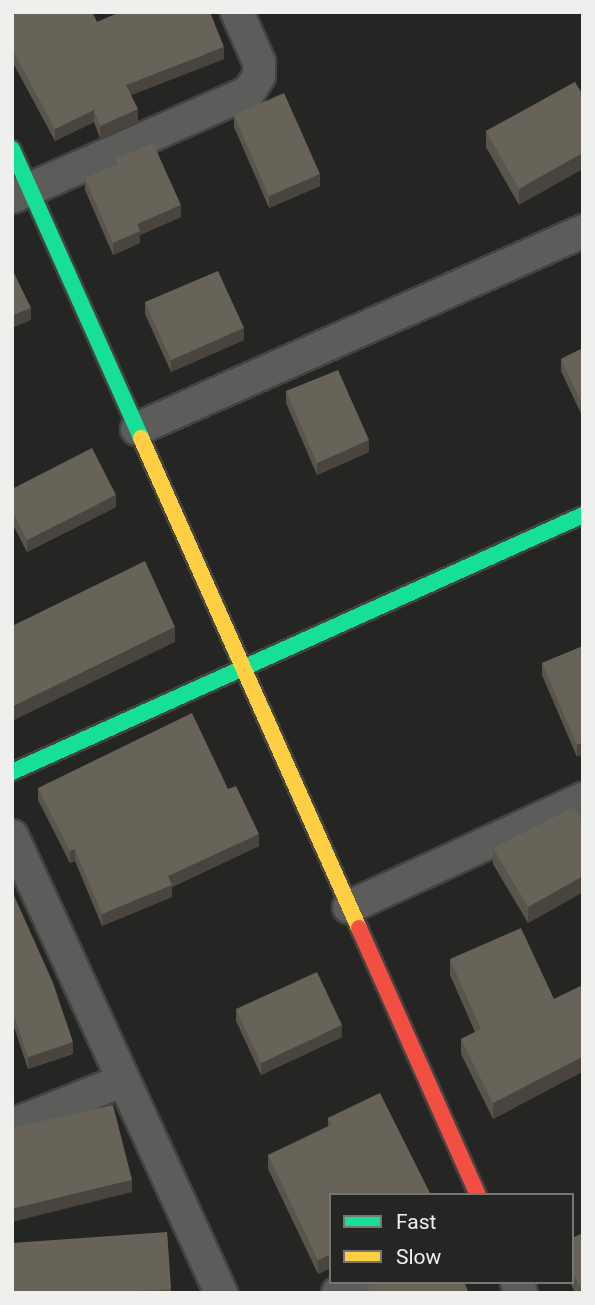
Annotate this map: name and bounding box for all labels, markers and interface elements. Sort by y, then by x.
legend [329,1193,574,1284]
text: Fast [396,1210,436,1234]
text: Slow [396,1245,441,1269]

